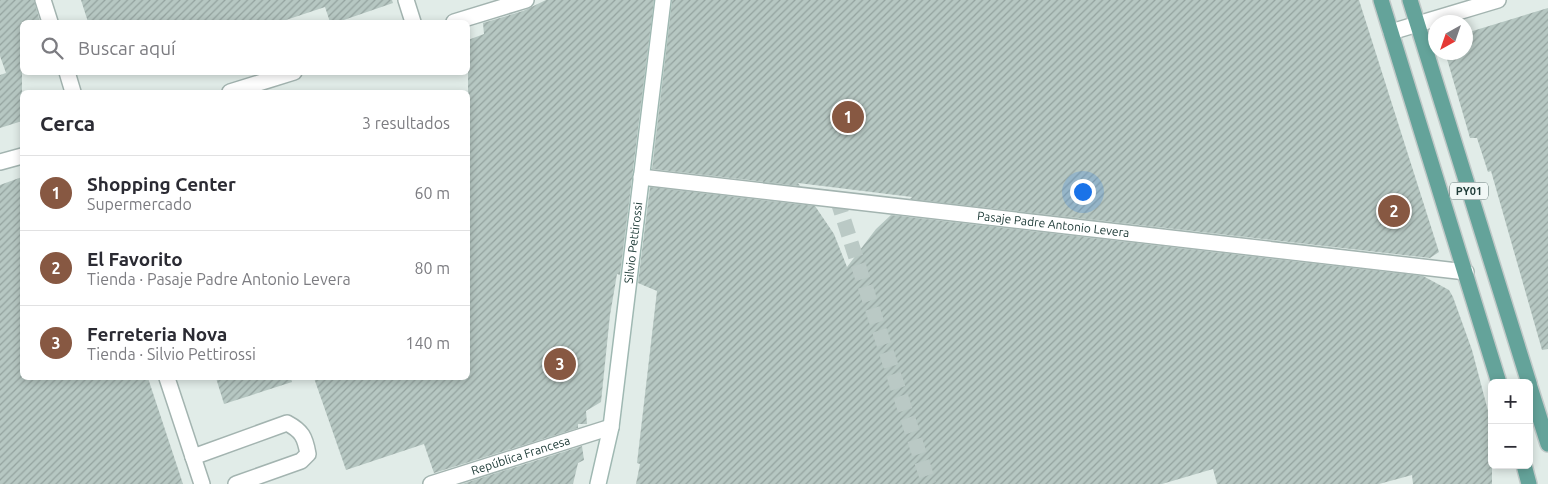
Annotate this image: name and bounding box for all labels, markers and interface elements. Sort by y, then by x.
north arrow [1428,15,1473,60]
search box [20,20,470,75]
icon: search [38,34,66,62]
text: Buscar aquí [78,37,176,59]
pin: 1 [832,98,864,136]
text: Cerca [40,111,95,135]
text: 3 resultados [362,114,450,132]
text: Shopping Center [87,173,236,195]
your location [1070,179,1096,205]
road number: PY01 [1450,182,1488,200]
text: 1 [51,184,61,202]
text: 60 m [414,184,450,202]
pin: 2 [1378,192,1410,230]
text: Supermercado [87,195,192,213]
street label: Silvio Pettirossi [622,201,644,284]
street label: Pasaje Padre Antonio Levera [977,209,1130,239]
text: El Favorito [87,248,183,270]
text: 2 [51,259,61,277]
text: 80 m [414,259,450,277]
text: Tienda · Pasaje Padre Antonio Levera [87,270,351,288]
text: Ferreteria Nova [87,323,227,345]
text: 3 [51,334,61,352]
text: 140 m [405,334,450,352]
text: Tienda · Silvio Pettirossi [87,345,256,363]
pin: 3 [544,345,576,383]
map controls [1488,379,1533,469]
button: + [1488,379,1533,424]
button: − [1488,424,1533,469]
street label: República Francesa [470,433,571,477]

